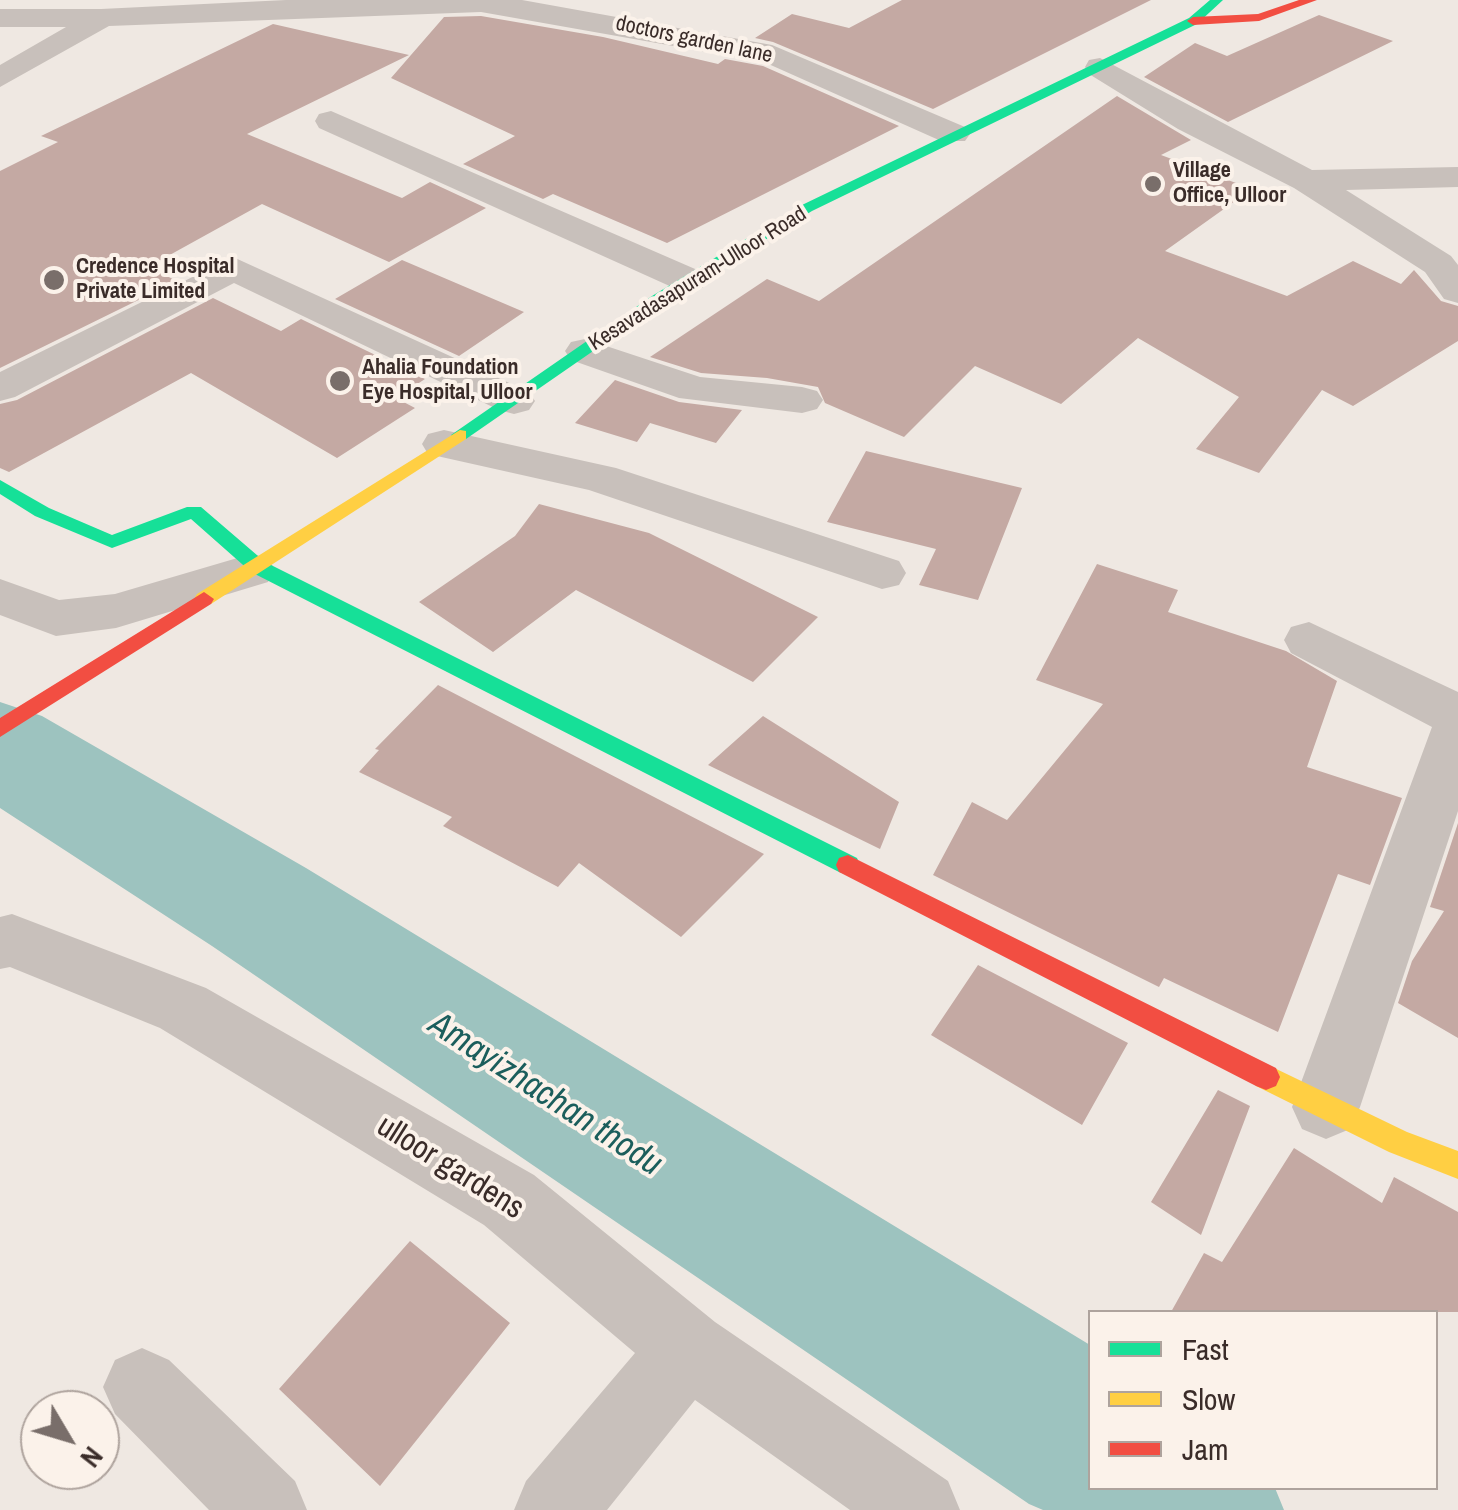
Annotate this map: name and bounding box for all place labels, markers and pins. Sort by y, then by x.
place label: Village Office, Ulloor [1173,158,1286,210]
marker: Village Office, Ulloor [1142,173,1164,195]
place label: Credence Hospital Private Limited [76,254,234,306]
marker: Credence Hospital Private Limited [41,267,67,293]
place label: Ahalia Foundation Eye Hospital, Ulloor [362,355,532,406]
marker: Ahalia Foundation Eye Hospital, Ulloor [327,368,353,394]

